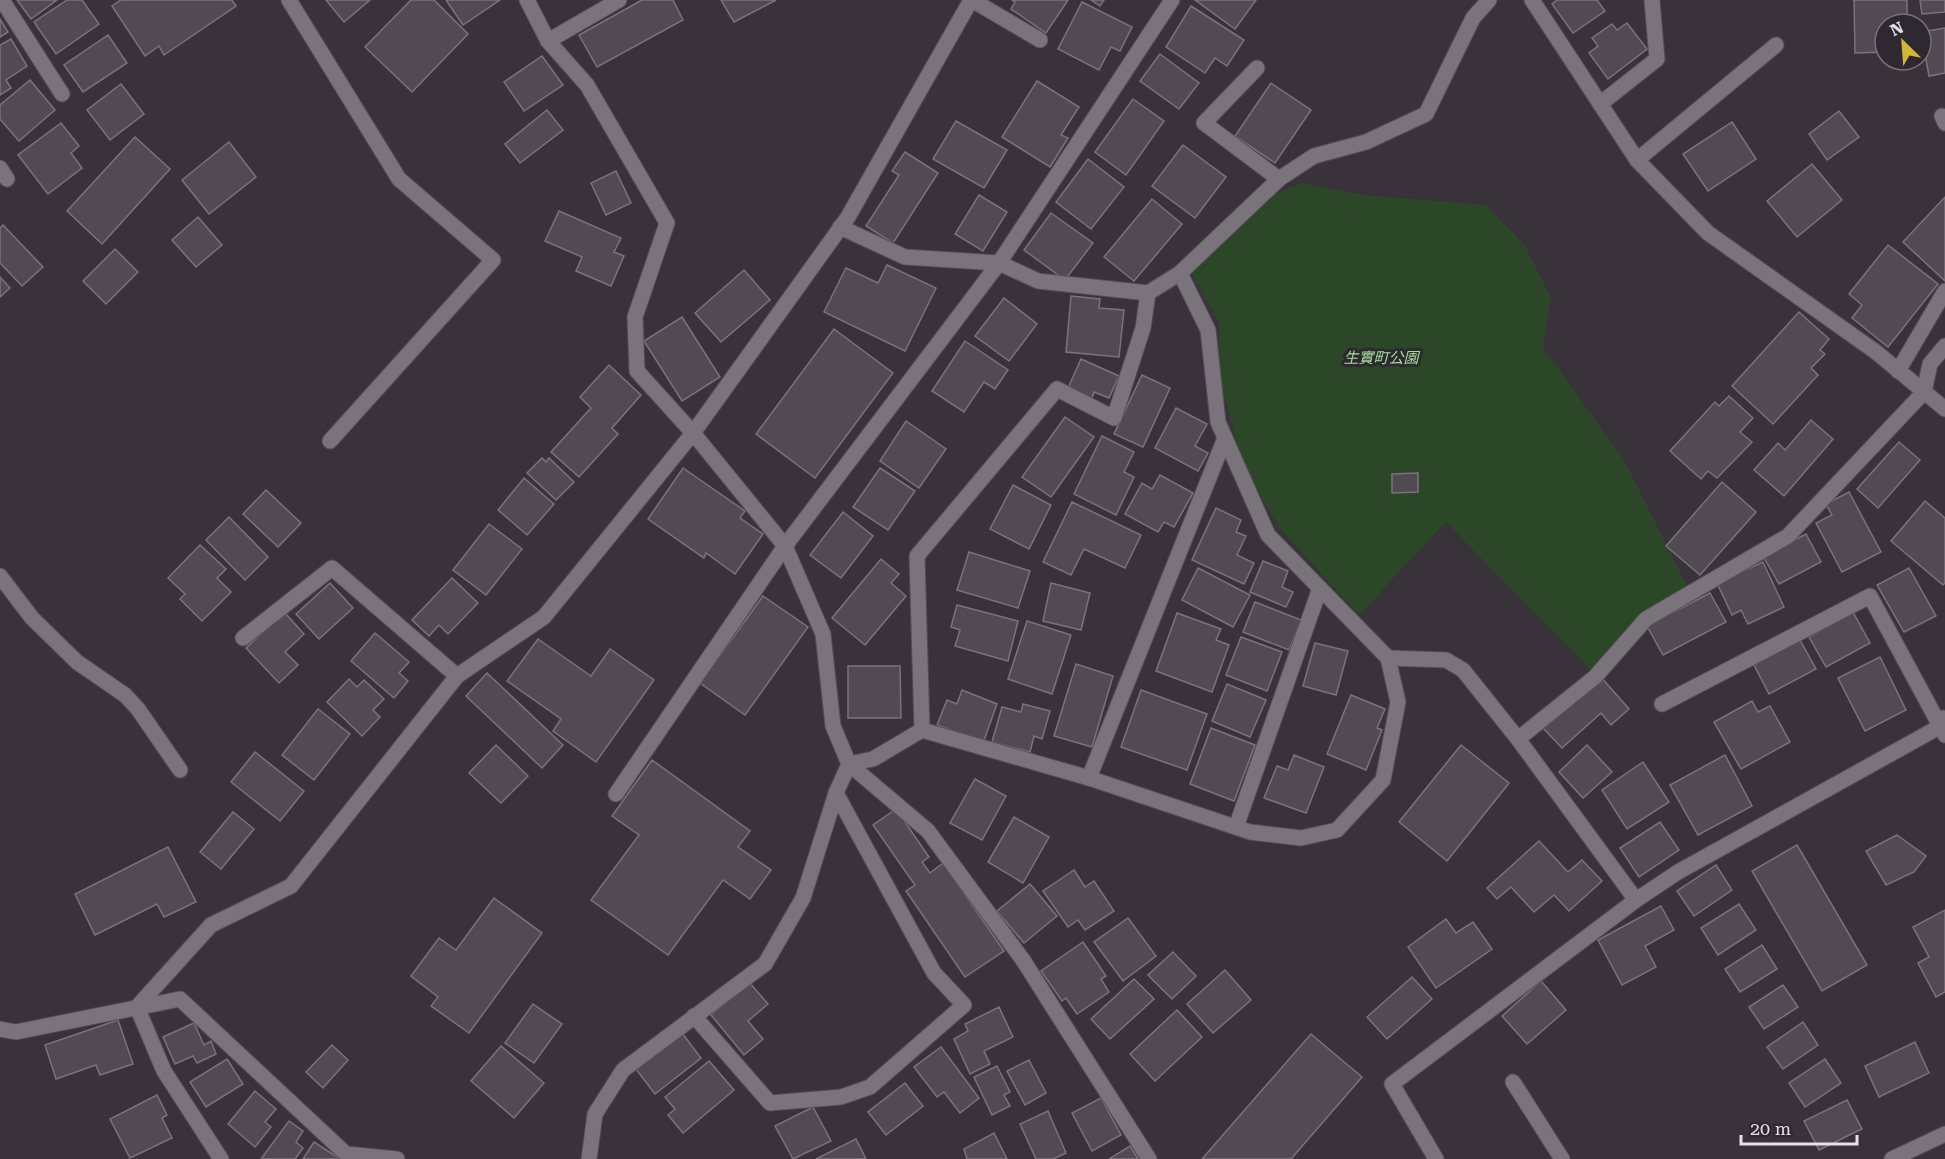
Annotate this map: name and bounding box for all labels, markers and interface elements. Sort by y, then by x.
north arrow [1873,12,1933,72]
text: N [1887,18,1906,40]
park label: 生實町公園 [1343,349,1420,367]
scale bar [1741,1108,1856,1146]
text: 20 m [1750,1118,1791,1139]

